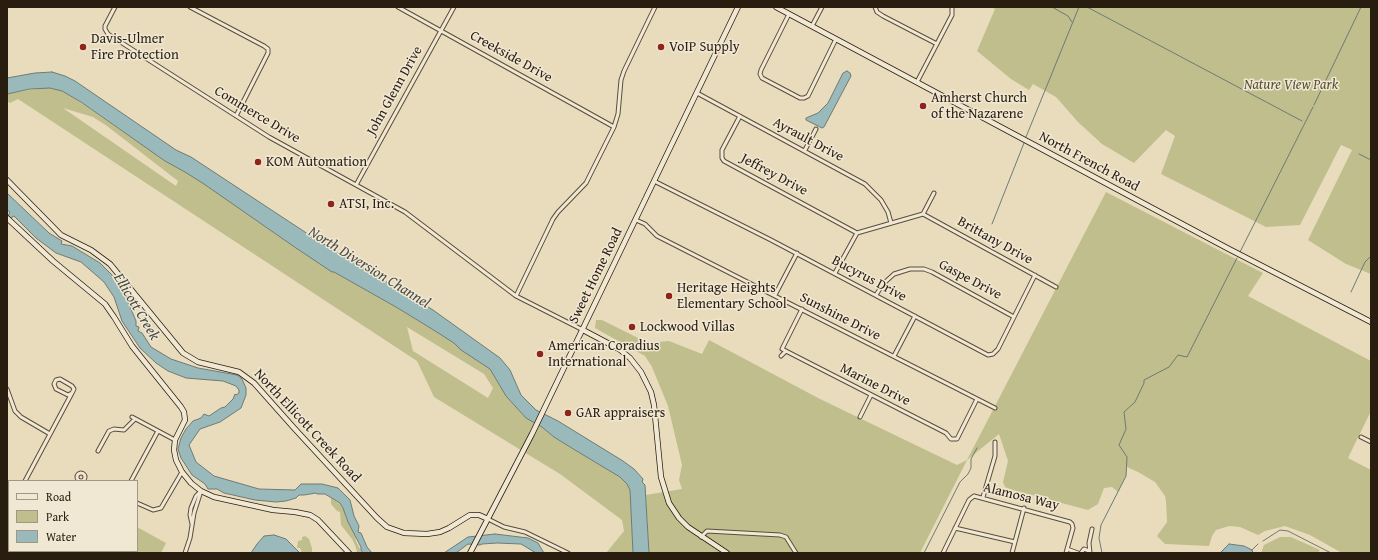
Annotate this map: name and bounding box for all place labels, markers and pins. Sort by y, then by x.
place label: Davis-Ulmer Fire Protection [91,31,179,64]
place label: VoIP Supply [669,39,740,55]
marker: Davis-Ulmer Fire Protection [78,42,88,52]
marker: VoIP Supply [656,42,666,52]
place label: Amherst Church of the Nazarene [931,90,1027,122]
marker: Amherst Church of the Nazarene [918,101,928,111]
place label: KOM Automation [266,154,367,170]
marker: KOM Automation [253,157,263,167]
place label: ATSI, Inc. [339,196,394,212]
marker: ATSI, Inc. [326,199,336,209]
place label: Heritage Heights Elementary School [677,280,787,312]
marker: Heritage Heights Elementary School [664,291,674,301]
place label: Lockwood Villas [640,319,735,335]
marker: Lockwood Villas [627,322,637,332]
place label: American Coradius International [548,338,660,370]
marker: American Coradius International [535,349,545,359]
place label: GAR appraisers [576,405,665,421]
marker: GAR appraisers [563,408,573,418]

